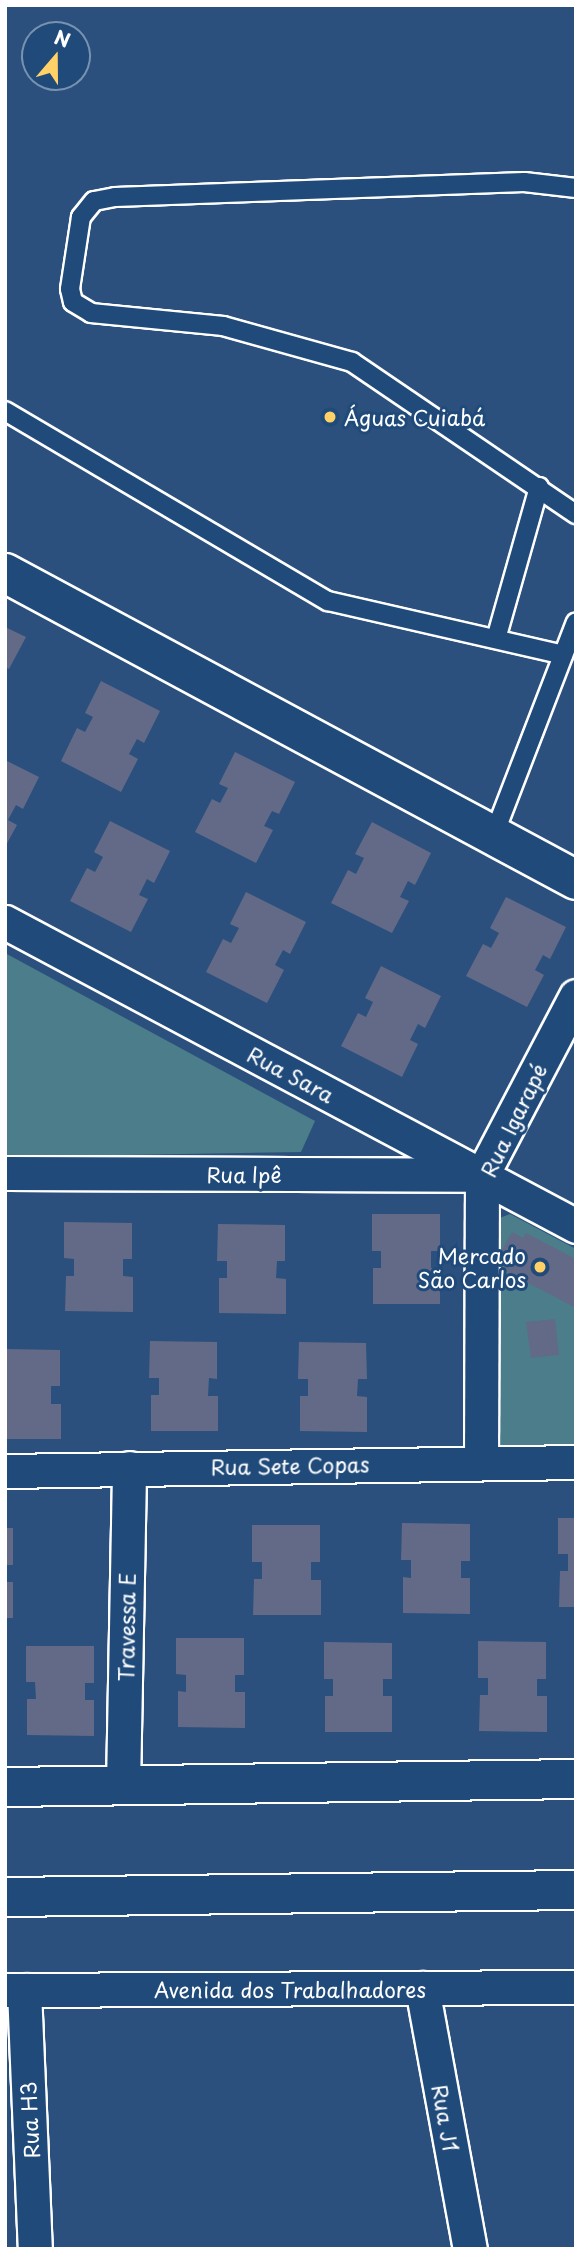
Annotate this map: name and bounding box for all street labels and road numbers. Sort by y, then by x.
street label: Rua Sara [243,1041,339,1107]
street label: Rua Igarapé [475,1060,551,1180]
street label: Rua Ipê [206,1161,282,1187]
street label: Rua Sete Copas [209,1451,371,1479]
street label: Travessa E [112,1572,140,1682]
street label: Avenida dos Trabalhadores [154,1976,426,2002]
street label: Rua H3 [14,2081,44,2159]
street label: Rua J1 [428,2082,464,2154]

